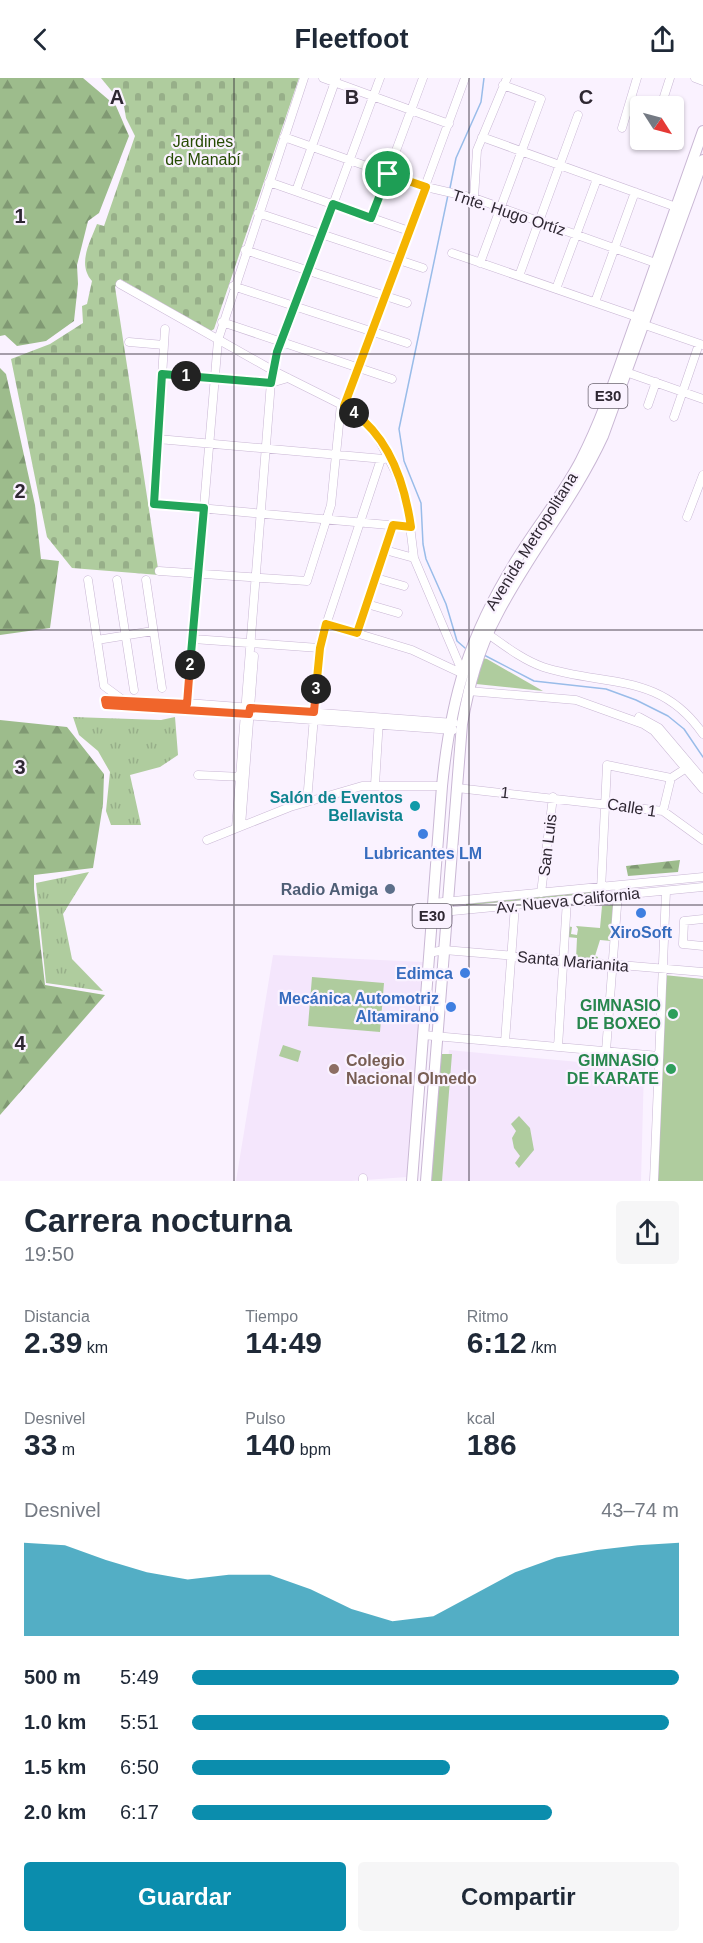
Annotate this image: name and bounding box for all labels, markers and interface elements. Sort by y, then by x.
icon: back [24,23,57,56]
icon: share [646,23,679,56]
text: Fleetfoot [295,24,409,54]
text: A [110,86,124,108]
text: B [345,86,359,108]
text: C [579,86,593,108]
north arrow [630,96,684,150]
map controls [630,96,684,150]
park label: Jardines de Manabí [165,133,241,168]
pin [362,148,413,199]
icon: arrive [371,157,404,190]
street label: Tnte. Hugo Ortíz [450,186,568,239]
text: 1 [14,205,26,227]
pin: 1 [171,361,201,391]
text: 1 [182,367,190,384]
road number: E30 [588,384,628,408]
pin: 4 [339,398,369,428]
text: 4 [350,404,358,421]
street label: Avenida Metropolitana [482,469,581,613]
text: 2 [14,480,26,502]
pin: 2 [175,650,205,680]
text: 2 [186,656,194,673]
pin: 3 [301,674,331,704]
text: 3 [312,680,320,697]
text: 3 [14,756,26,778]
street label: 1 [500,784,510,801]
place label: Salón de Eventos Bellavista [270,789,403,824]
street label: Calle 1 [606,795,658,820]
marker: Salón de Eventos Bellavista [408,799,422,813]
street label: San Luis [535,813,560,877]
marker: Lubricantes LM [416,827,430,841]
place label: Lubricantes LM [364,845,482,862]
place label: Radio Amiga [281,881,378,898]
marker: Radio Amiga [383,882,397,896]
street label: Av. Nueva California [495,884,641,916]
road number: E30 [412,904,452,928]
marker: XiroSoft [634,906,648,920]
place label: XiroSoft [610,924,673,941]
street label: Santa Marianita [516,948,630,975]
place label: Edimca [396,965,453,982]
marker: Edimca [458,966,472,980]
place label: Mecánica Automotriz Altamirano [279,990,439,1025]
place label: GIMNASIO DE BOXEO [577,997,661,1032]
marker: Mecánica Automotriz Altamirano [444,1000,458,1014]
marker: GIMNASIO DE BOXEO [666,1007,680,1021]
text: 4 [14,1032,26,1054]
place label: Colegio Nacional Olmedo [346,1052,477,1087]
place label: GIMNASIO DE KARATE [567,1052,659,1087]
marker: Colegio Nacional Olmedo [327,1062,341,1076]
marker: GIMNASIO DE KARATE [664,1062,678,1076]
button: share [616,1201,679,1264]
text: Carrera nocturna [24,1202,292,1239]
text: 19:50 [24,1243,74,1265]
text: Distancia [24,1308,90,1325]
text: Tiempo [245,1308,298,1325]
text: Ritmo [467,1308,508,1325]
text: 2.39 [24,1326,82,1359]
text: 14:49 [245,1326,322,1359]
text: 6:12 [467,1326,527,1359]
text: km [82,1339,108,1356]
text: /km [527,1339,557,1356]
text: Desnivel [24,1410,85,1427]
text: Pulso [245,1410,285,1427]
text: kcal [467,1410,495,1427]
text: 33 [24,1428,57,1461]
text: 140 [245,1428,295,1461]
text: 186 [467,1428,517,1461]
text: m [57,1441,75,1458]
text: bpm [295,1441,331,1458]
text: Desnivel [24,1499,101,1521]
text: 43–74 m [601,1499,679,1521]
text: 500 m [24,1666,81,1688]
text: 5:49 [120,1666,159,1688]
text: 1.0 km [24,1711,86,1733]
text: 5:51 [120,1711,159,1733]
text: 1.5 km [24,1756,86,1778]
text: 6:50 [120,1756,159,1778]
text: 2.0 km [24,1801,86,1823]
text: 6:17 [120,1801,159,1823]
button: Guardar [24,1862,346,1931]
button: Compartir [358,1862,679,1931]

